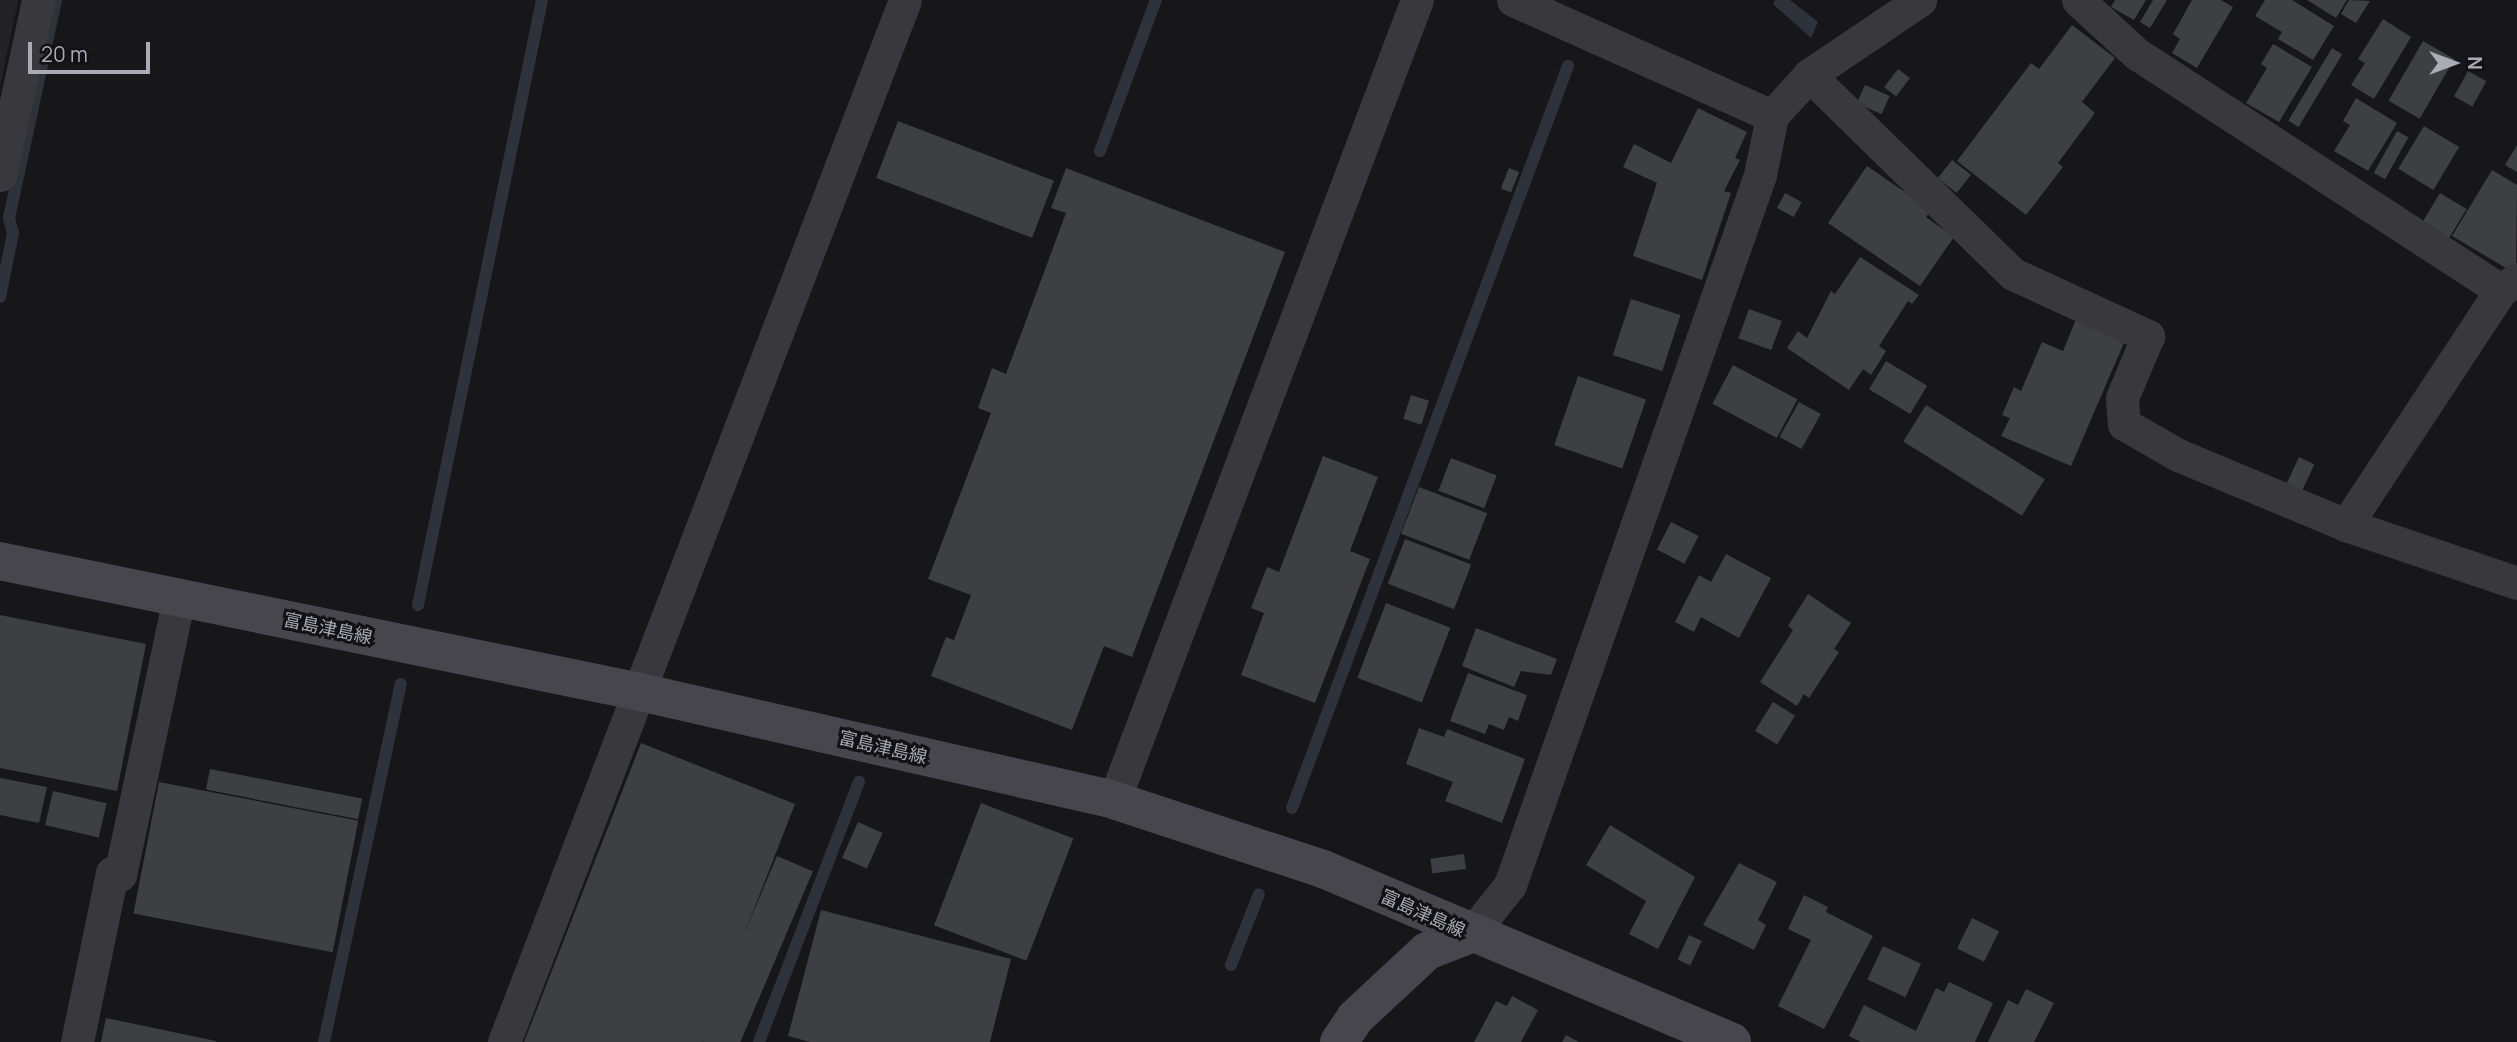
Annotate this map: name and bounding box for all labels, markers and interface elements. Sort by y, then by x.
scale bar [32,28,154,72]
north arrow [2419,28,2489,98]
text: 20 m [41,40,88,68]
text: N [2462,56,2488,70]
street label: 富島津島線 [282,608,374,648]
street label: 富島津島線 [837,726,929,768]
street label: 富島津島線 [1377,885,1469,941]

